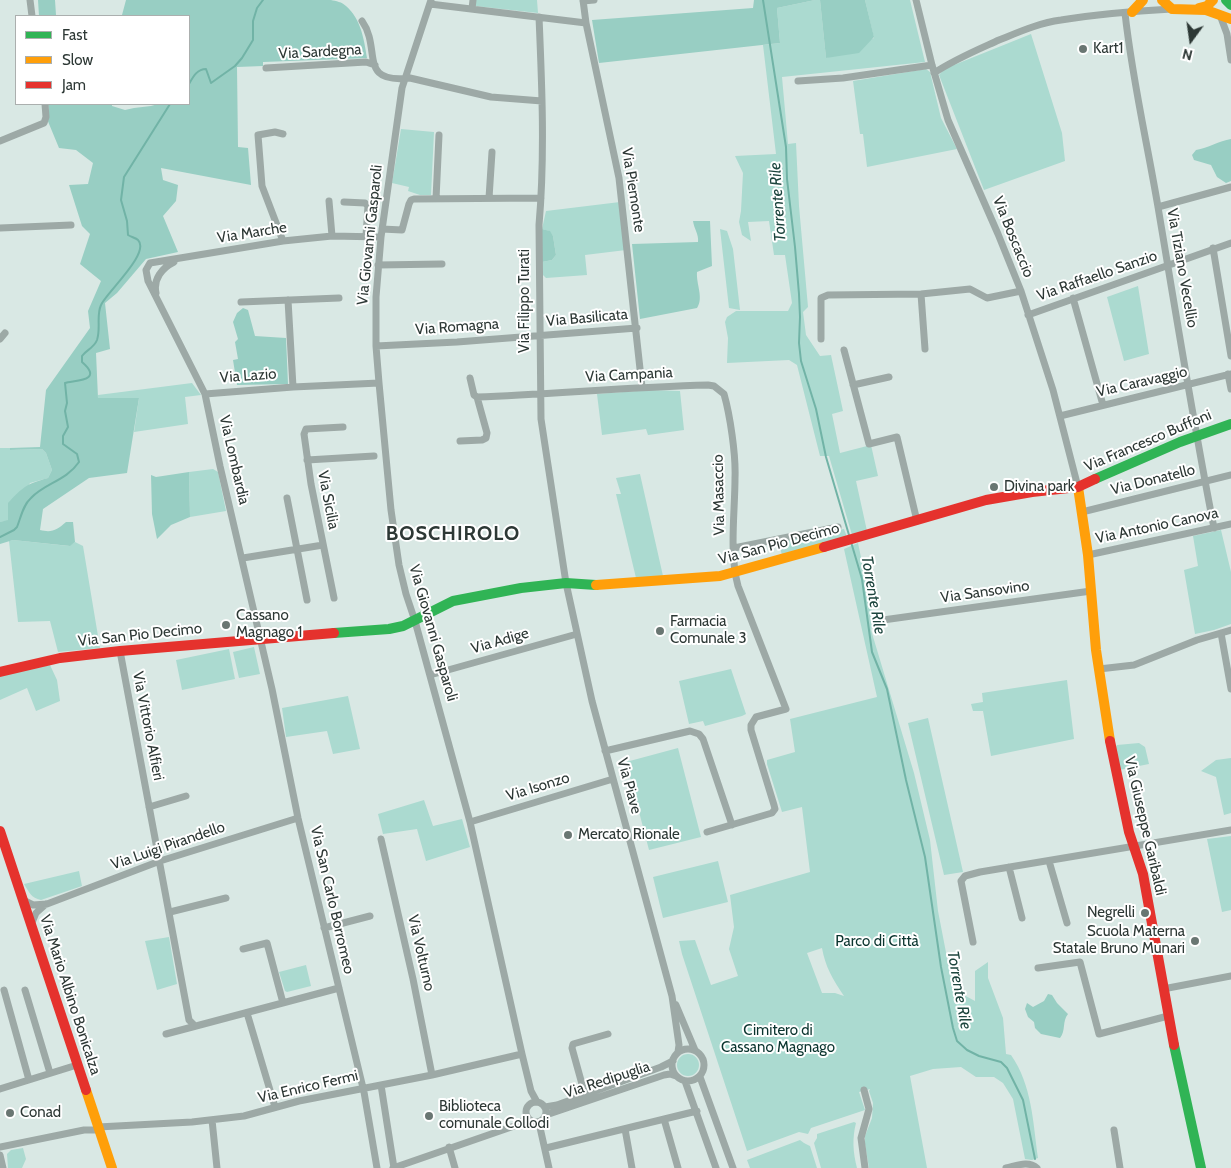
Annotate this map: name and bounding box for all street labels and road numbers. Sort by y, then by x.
street label: Via Sardegna [278,41,362,63]
street label: Via Piemonte [617,146,649,234]
street label: Via Giovanni Gasparoli [354,164,386,306]
street label: Via Boscaccio [989,194,1037,280]
street label: Via Tiziano Vecellio [1163,207,1201,329]
street label: Via Marche [216,219,288,247]
street label: Via Raffaello Sanzio [1035,247,1159,305]
street label: Via Filippo Turati [516,249,534,353]
street label: Via Basilicata [545,305,629,331]
street label: Via Romagna [414,315,500,339]
street label: Via Caravaggio [1095,363,1189,401]
street label: Via Campania [585,364,673,386]
street label: Via Lazio [219,365,277,387]
street label: Via Francesco Buffoni [1082,406,1214,476]
street label: Via Lombardia [215,414,253,506]
street label: Via Masaccio [709,454,729,536]
street label: Via Donatello [1109,461,1197,499]
street label: Via Sicilia [314,469,342,531]
street label: Via Antonio Canova [1094,504,1220,548]
street label: Via San Pio Decimo [717,519,841,569]
street label: Via Giovanni Gasparoli [405,563,461,703]
street label: Via Sansovino [939,577,1031,607]
street label: Via San Pio Decimo [77,620,203,650]
street label: Via Adige [469,624,531,658]
street label: Via Vittorio Alfieri [129,670,167,782]
street label: Via Giuseppe Garibaldi [1120,755,1170,897]
street label: Via Piave [613,756,645,816]
street label: Via Isonzo [504,769,572,805]
street label: Via Luigi Pirandello [109,818,227,874]
street label: Via San Carlo Borromeo [306,824,358,976]
street label: Via Mario Albino Bonicalza [36,913,104,1077]
street label: Via Volturno [403,913,439,993]
street label: Via Redipuglia [562,1058,652,1102]
street label: Via Enrico Fermi [256,1067,360,1107]

